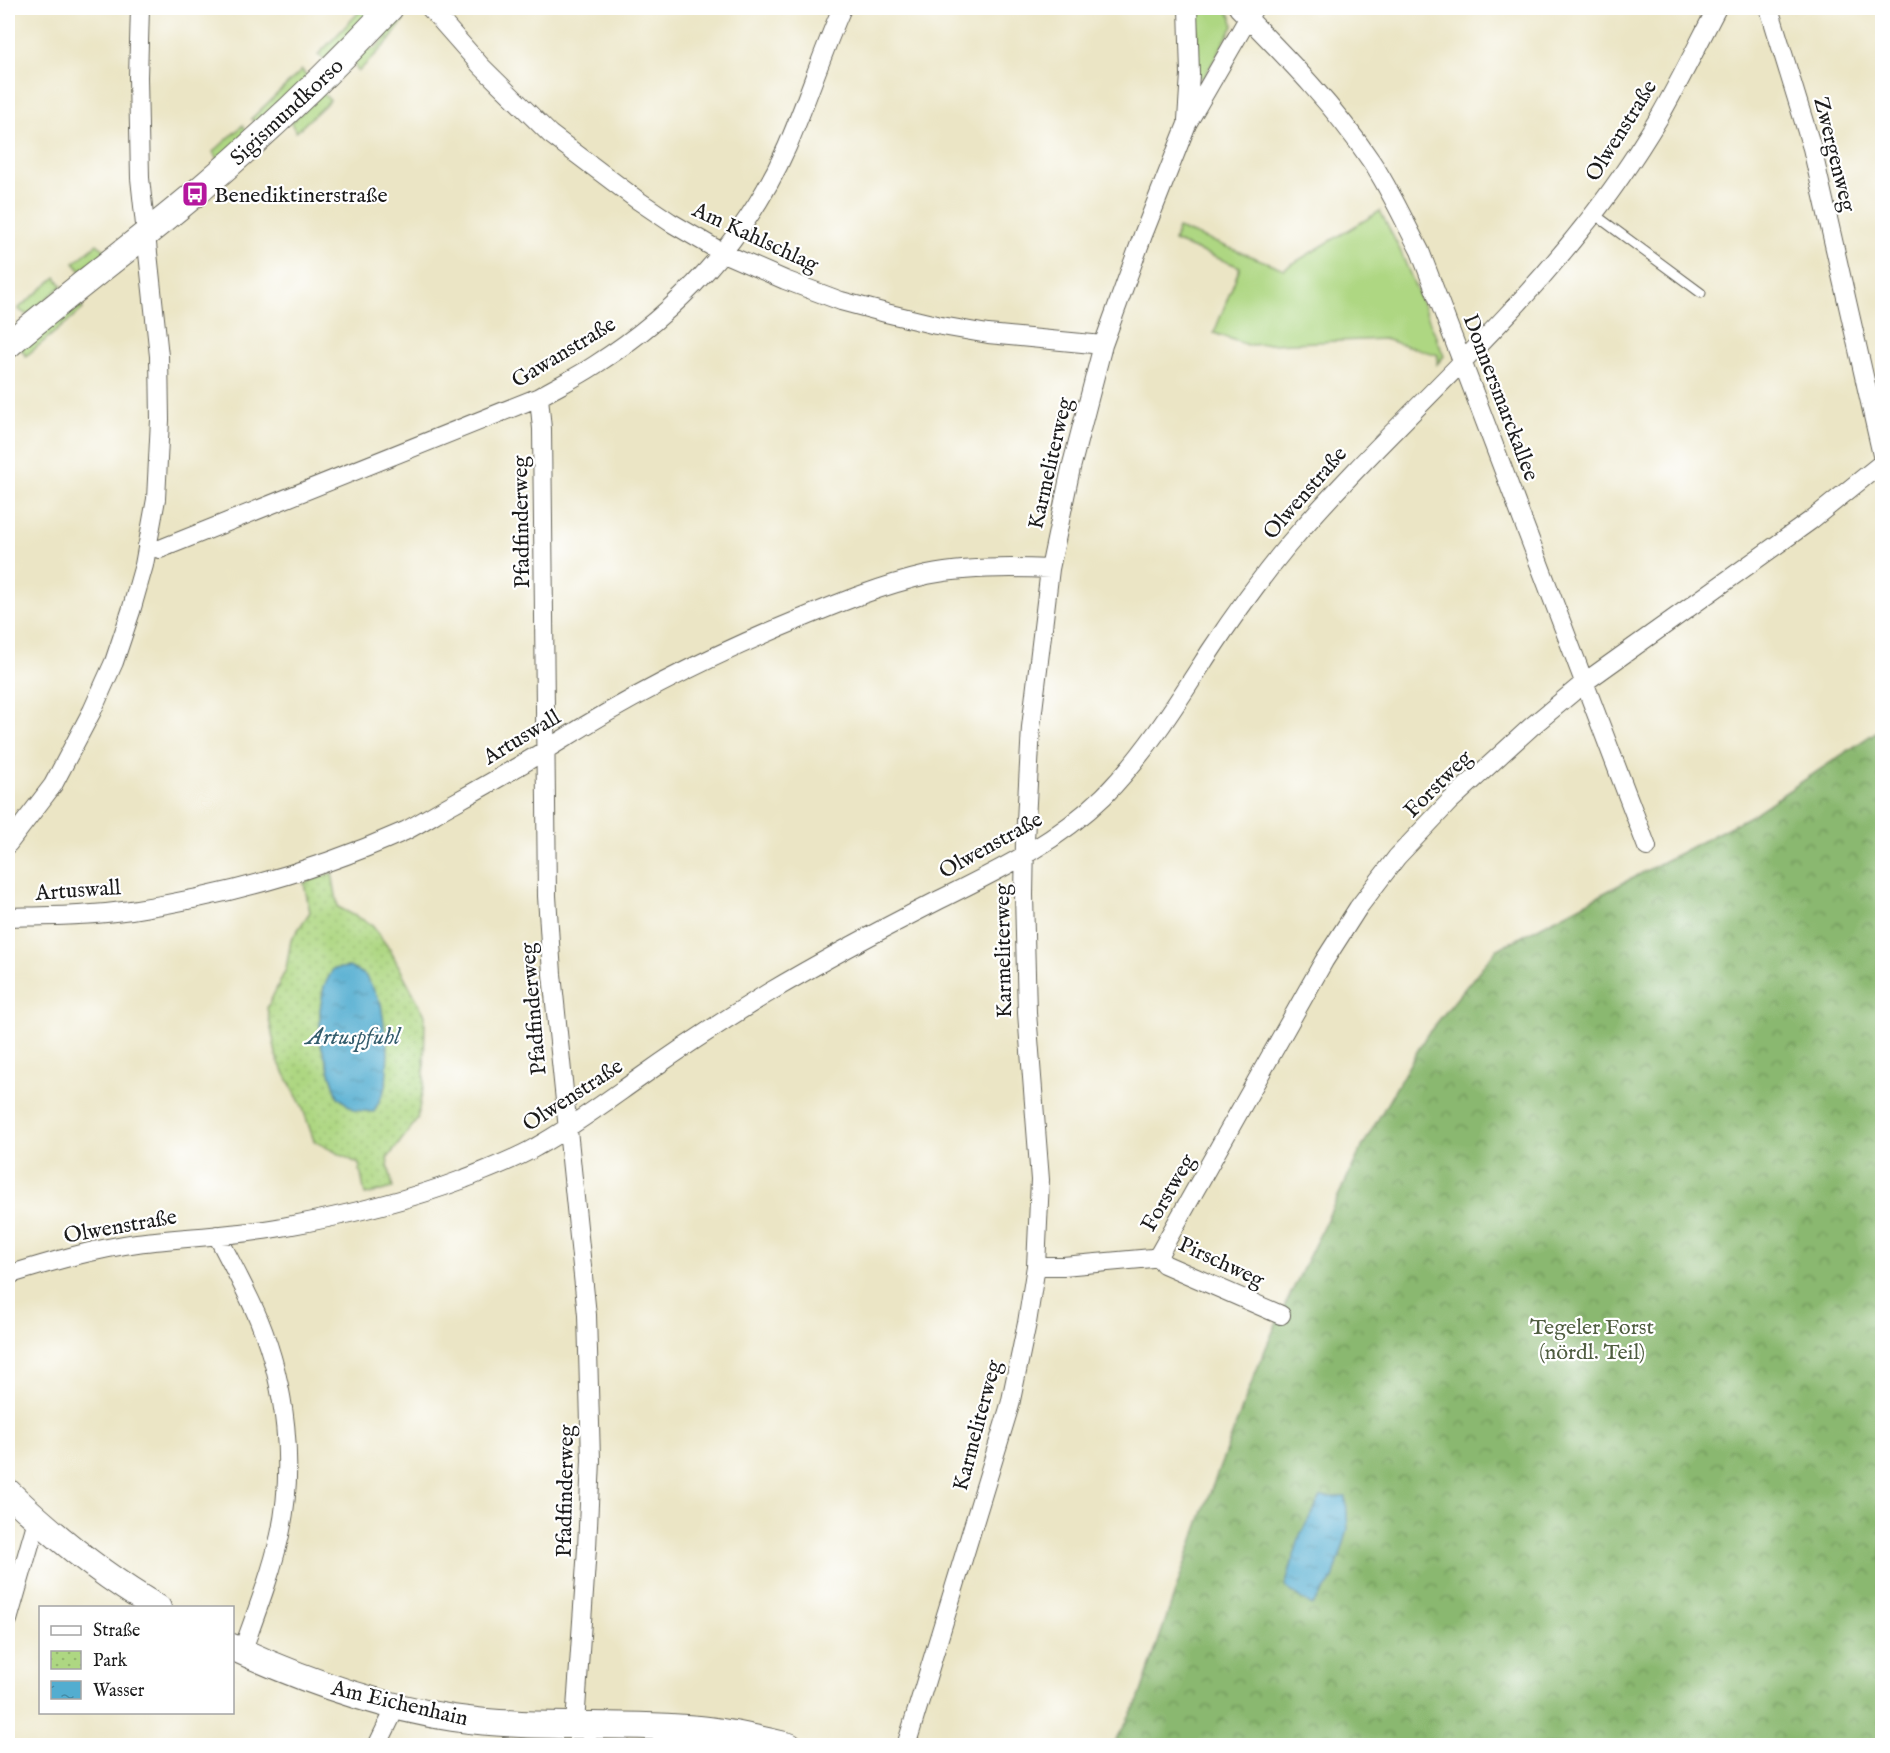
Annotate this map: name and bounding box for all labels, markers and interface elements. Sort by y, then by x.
street label: Sigismundkorso [225,53,350,172]
street label: Olwenstraße [1580,75,1664,187]
street label: Zwergenweg [1806,94,1862,216]
bus stop icon: Benediktinerstraße [180,179,210,209]
place label: Benediktinerstraße [214,182,388,210]
street label: Am Kahlschlag [687,196,824,280]
street label: Donnersmarckallee [1455,310,1545,485]
street label: Gawanstraße [507,311,621,395]
street label: Karmeliterweg [1022,394,1080,532]
street label: Olwenstraße [1257,441,1354,546]
street label: Pfadfinderweg [507,454,537,589]
street label: Artuswall [477,704,566,772]
street label: Forstweg [1398,744,1479,824]
street label: Olwenstraße [934,806,1048,886]
street label: Artuswall [33,874,122,908]
street label: Karmeliterweg [989,882,1019,1018]
street label: Pfadfinderweg [514,940,554,1076]
water label: Artuspfuhl [303,1022,402,1053]
street label: Olwenstraße [518,1053,629,1139]
street label: Forstweg [1135,1148,1203,1237]
street label: Olwenstraße [62,1203,179,1251]
street label: Pirschweg [1174,1231,1270,1295]
park label: Tegeler Forst (nördl. Teil) [1530,1314,1654,1367]
street label: Karmeliterweg [947,1356,1009,1494]
street label: Pfadfinderweg [551,1423,581,1558]
legend [39,1606,234,1714]
text: Straße [93,1620,140,1643]
text: Park [93,1650,128,1673]
street label: Am Eichenhain [327,1674,471,1733]
text: Wasser [93,1680,145,1703]

